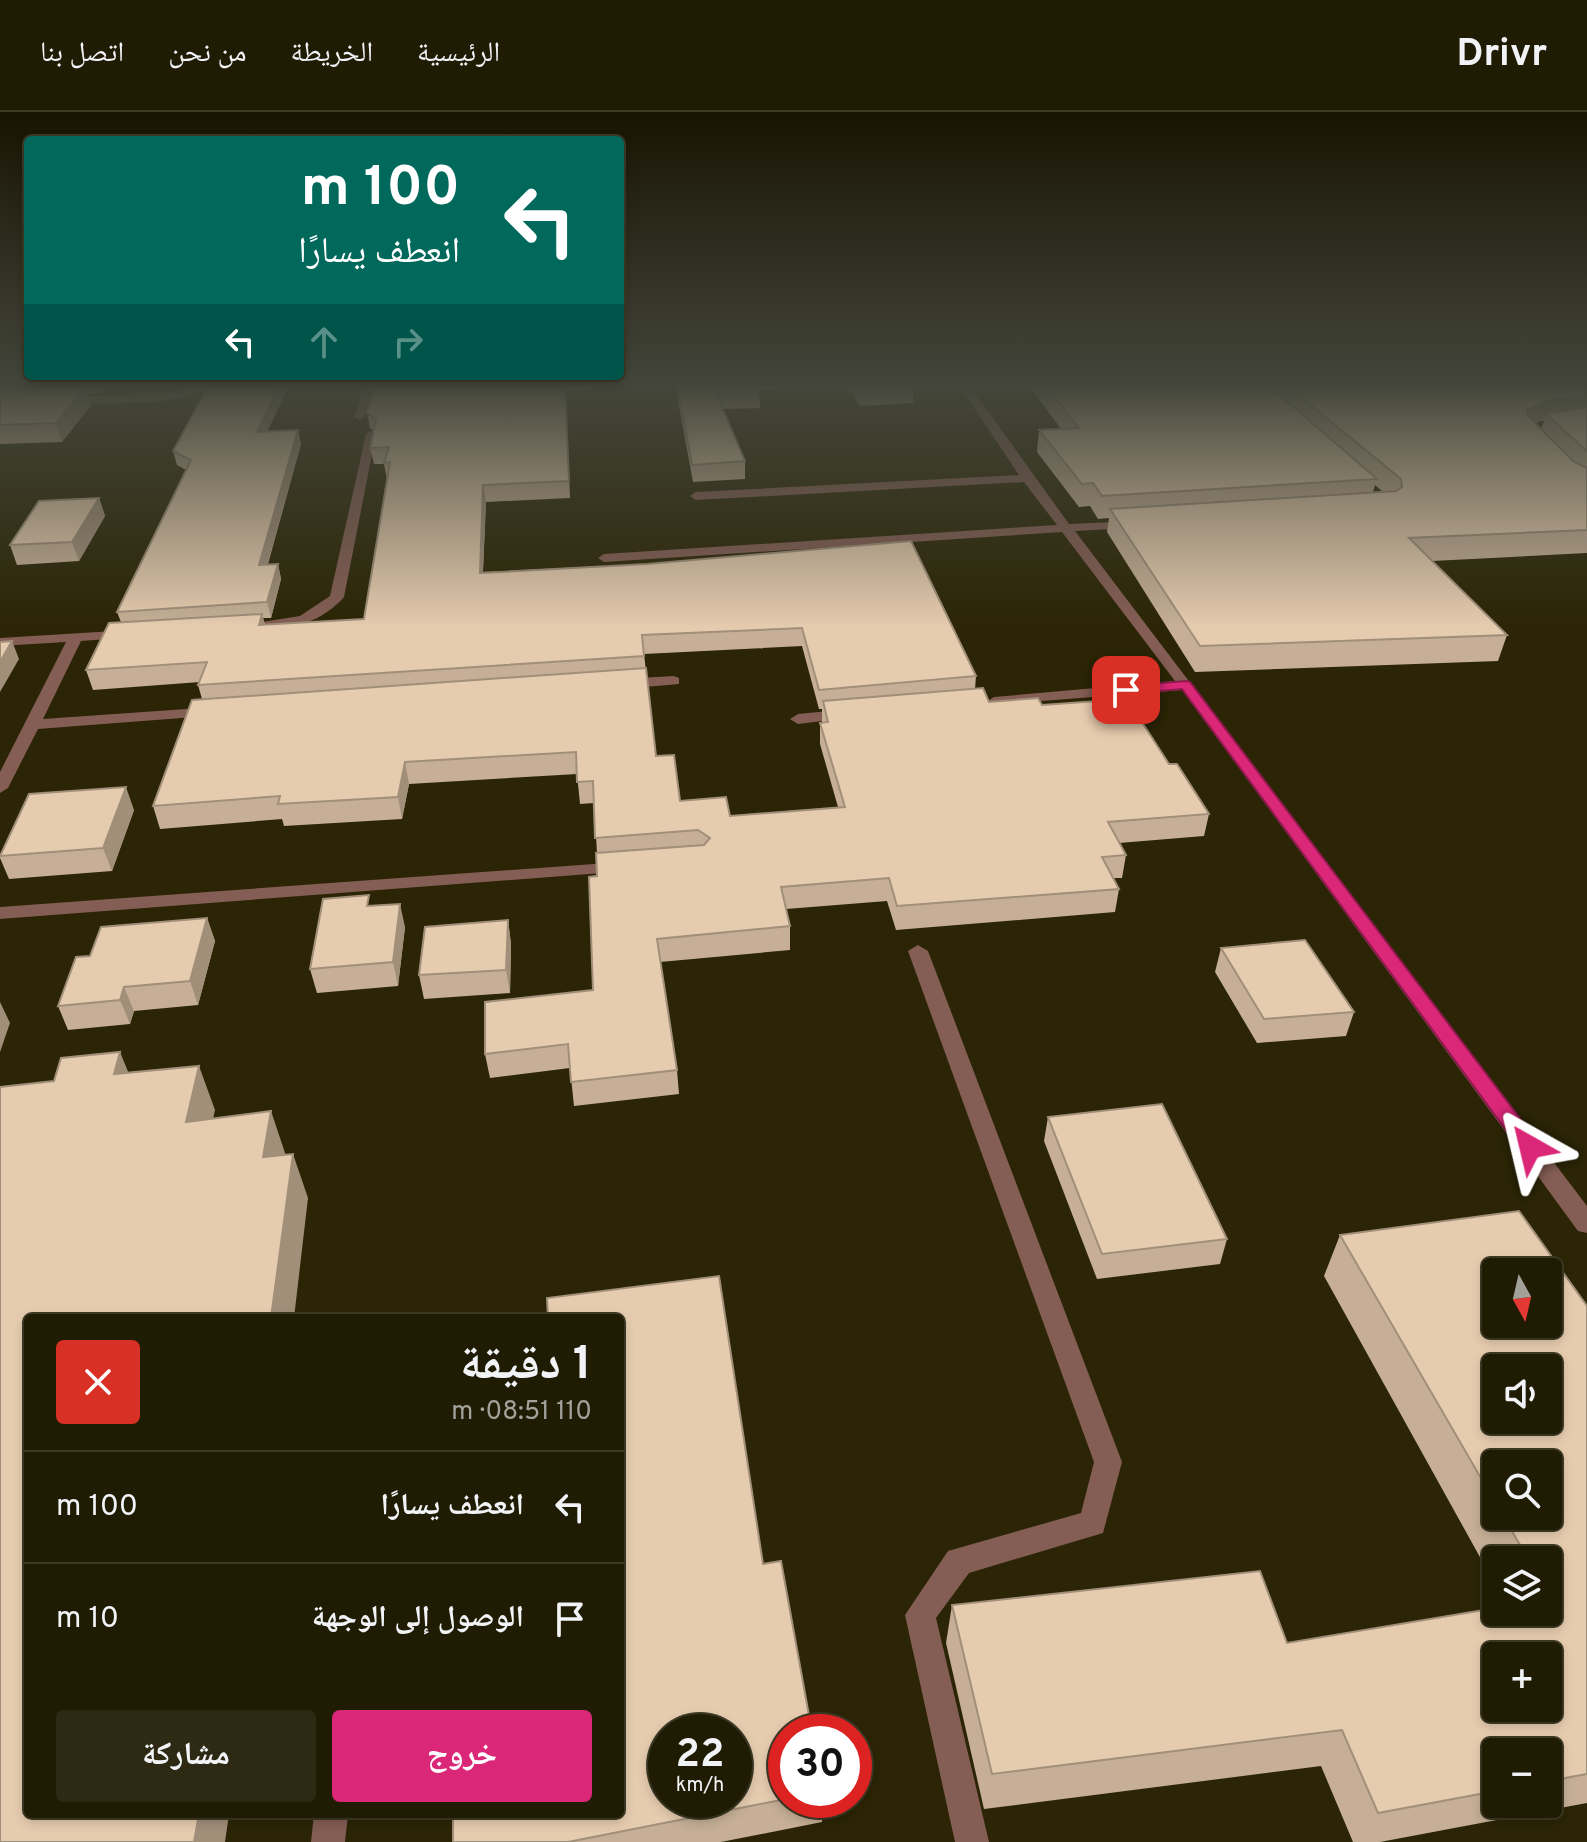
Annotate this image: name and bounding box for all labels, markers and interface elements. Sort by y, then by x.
text: Drivr [1456,31,1547,80]
text: اتصل بنا [40,36,124,72]
text: من نحن [168,36,247,72]
text: الخريطة [291,36,373,72]
text: الرئيسية [417,36,500,72]
text: 100 m [301,155,460,225]
icon: left [488,168,592,272]
text: انعطف يسارًا [298,230,460,276]
icon: left [218,320,262,364]
icon: ahead [302,320,346,364]
icon: right [386,320,430,364]
pin [1092,656,1160,724]
icon: arrive [1104,668,1148,712]
position arrow [1488,1105,1572,1189]
north arrow [1482,1258,1562,1338]
map controls [1482,1258,1562,1818]
text: 1 دقيقة [460,1336,592,1396]
button: close [56,1340,140,1424]
button: sound [1482,1354,1562,1434]
text: 110 m · 08:51 [451,1396,592,1429]
button: search [1482,1450,1562,1530]
icon: left [548,1485,592,1529]
text: انعطف يسارًا [380,1488,524,1525]
text: 100 m [56,1489,138,1526]
button: layers [1482,1546,1562,1626]
icon: arrive [548,1597,592,1641]
text: الوصول إلى الوجهة [312,1600,524,1637]
text: 10 m [56,1601,119,1638]
button: + [1482,1642,1562,1722]
button: مشاركة [56,1710,316,1802]
button: خروج [332,1710,592,1802]
speed limit sign: 30 [768,1714,872,1818]
text: 22 [676,1731,724,1781]
button: − [1482,1738,1562,1818]
text: km/h [676,1773,724,1799]

